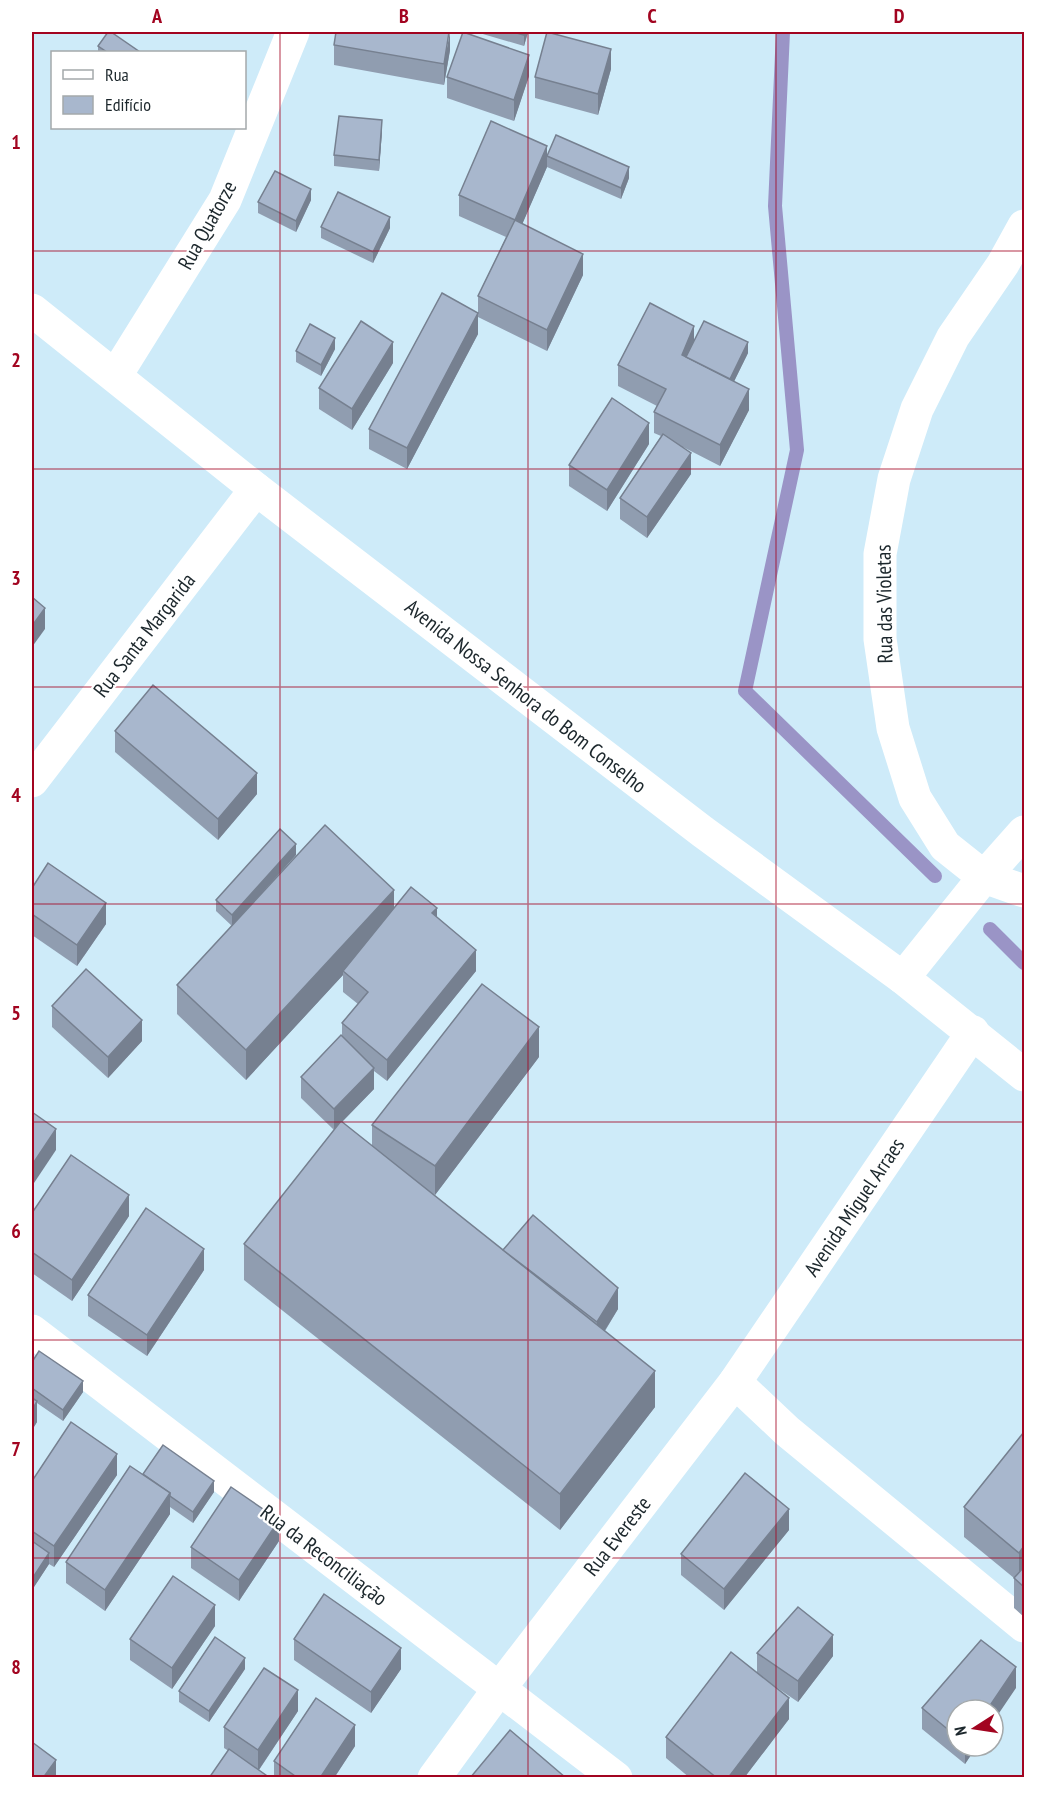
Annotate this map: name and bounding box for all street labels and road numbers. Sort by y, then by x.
street label: Rua Quatorze [172,176,242,274]
street label: Rua das Violetas [869,544,899,664]
street label: Rua Santa Margarida [87,568,201,702]
street label: Avenida Nossa Senhora do Bom Conselho [400,593,652,799]
street label: Avenida Miguel Arraes [798,1133,910,1281]
street label: Rua Evereste [578,1491,656,1581]
street label: Rua da Reconciliação [255,1498,393,1612]

